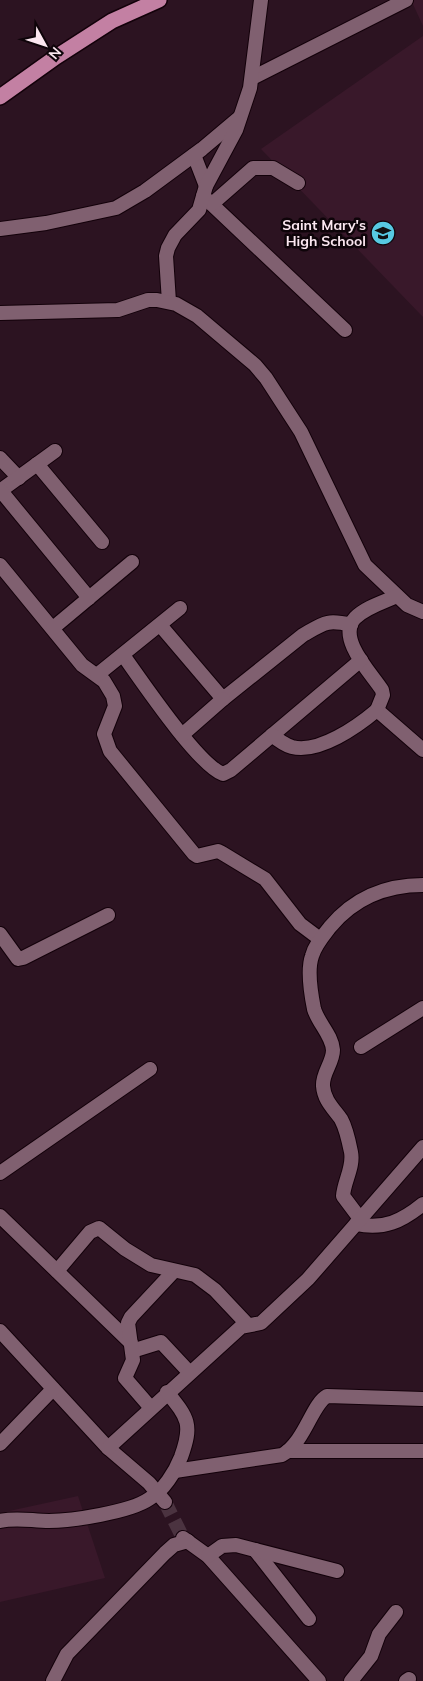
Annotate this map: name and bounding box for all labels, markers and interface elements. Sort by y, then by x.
north arrow [20,20,70,70]
text: N [45,44,65,63]
place label: Saint Mary's High School [282,216,366,250]
school or university icon: Saint Mary's High School [370,220,396,246]

